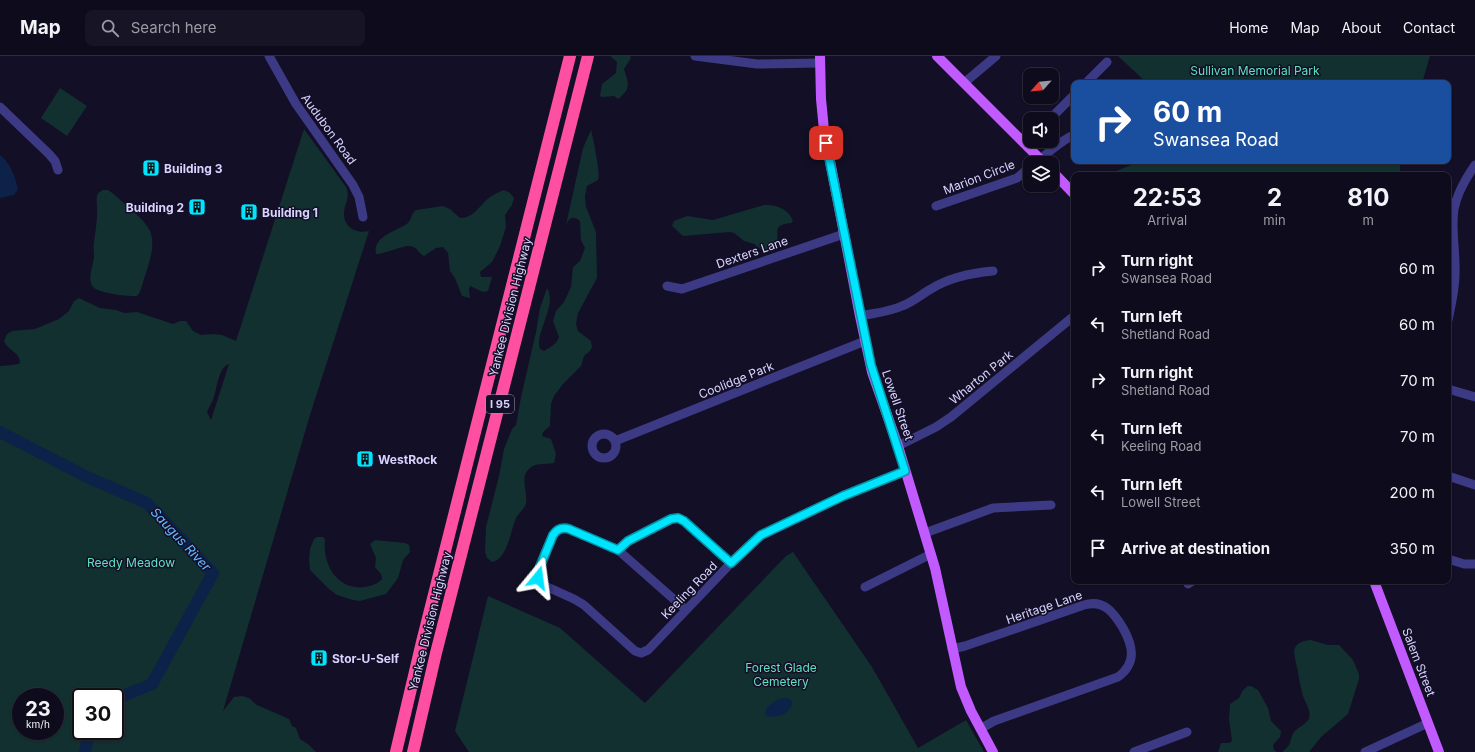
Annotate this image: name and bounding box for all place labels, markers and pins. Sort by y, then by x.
pin [809,126,843,160]
building icon: Building 3 [141,158,161,178]
place label: Building 3 [164,161,223,176]
building icon: Building 2 [187,197,207,217]
place label: Building 2 [126,200,184,215]
building icon: Building 1 [239,202,259,222]
place label: Building 1 [262,205,318,220]
building icon: WestRock [355,449,375,469]
place label: WestRock [378,452,437,467]
building icon: Stor-U-Self [309,648,329,668]
place label: Stor-U-Self [332,651,399,666]

